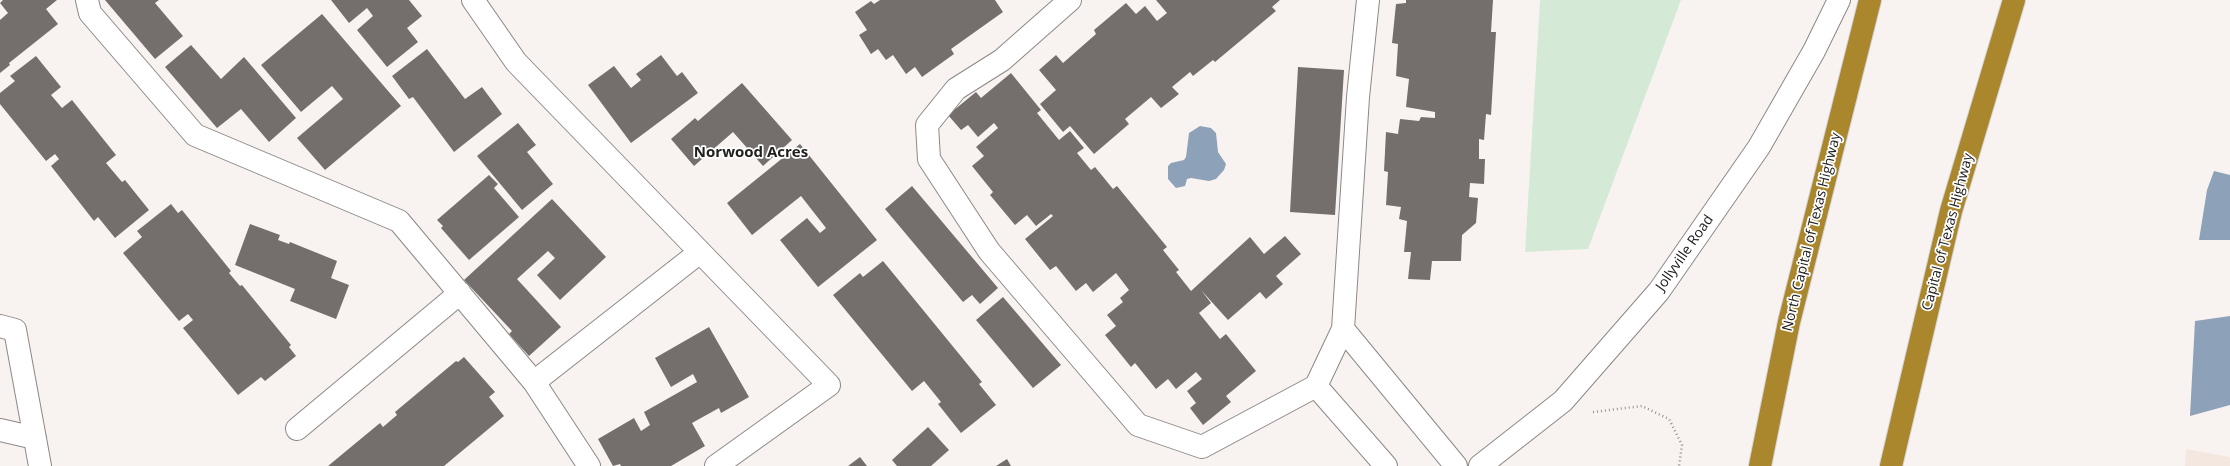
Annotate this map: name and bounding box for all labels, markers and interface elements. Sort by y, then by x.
street label: North Capital of Texas Highway [1779,131,1845,333]
district label: Norwood Acres [694,144,808,162]
street label: Capital of Texas Highway [1919,152,1977,312]
street label: Jollyville Road [1653,212,1717,294]

